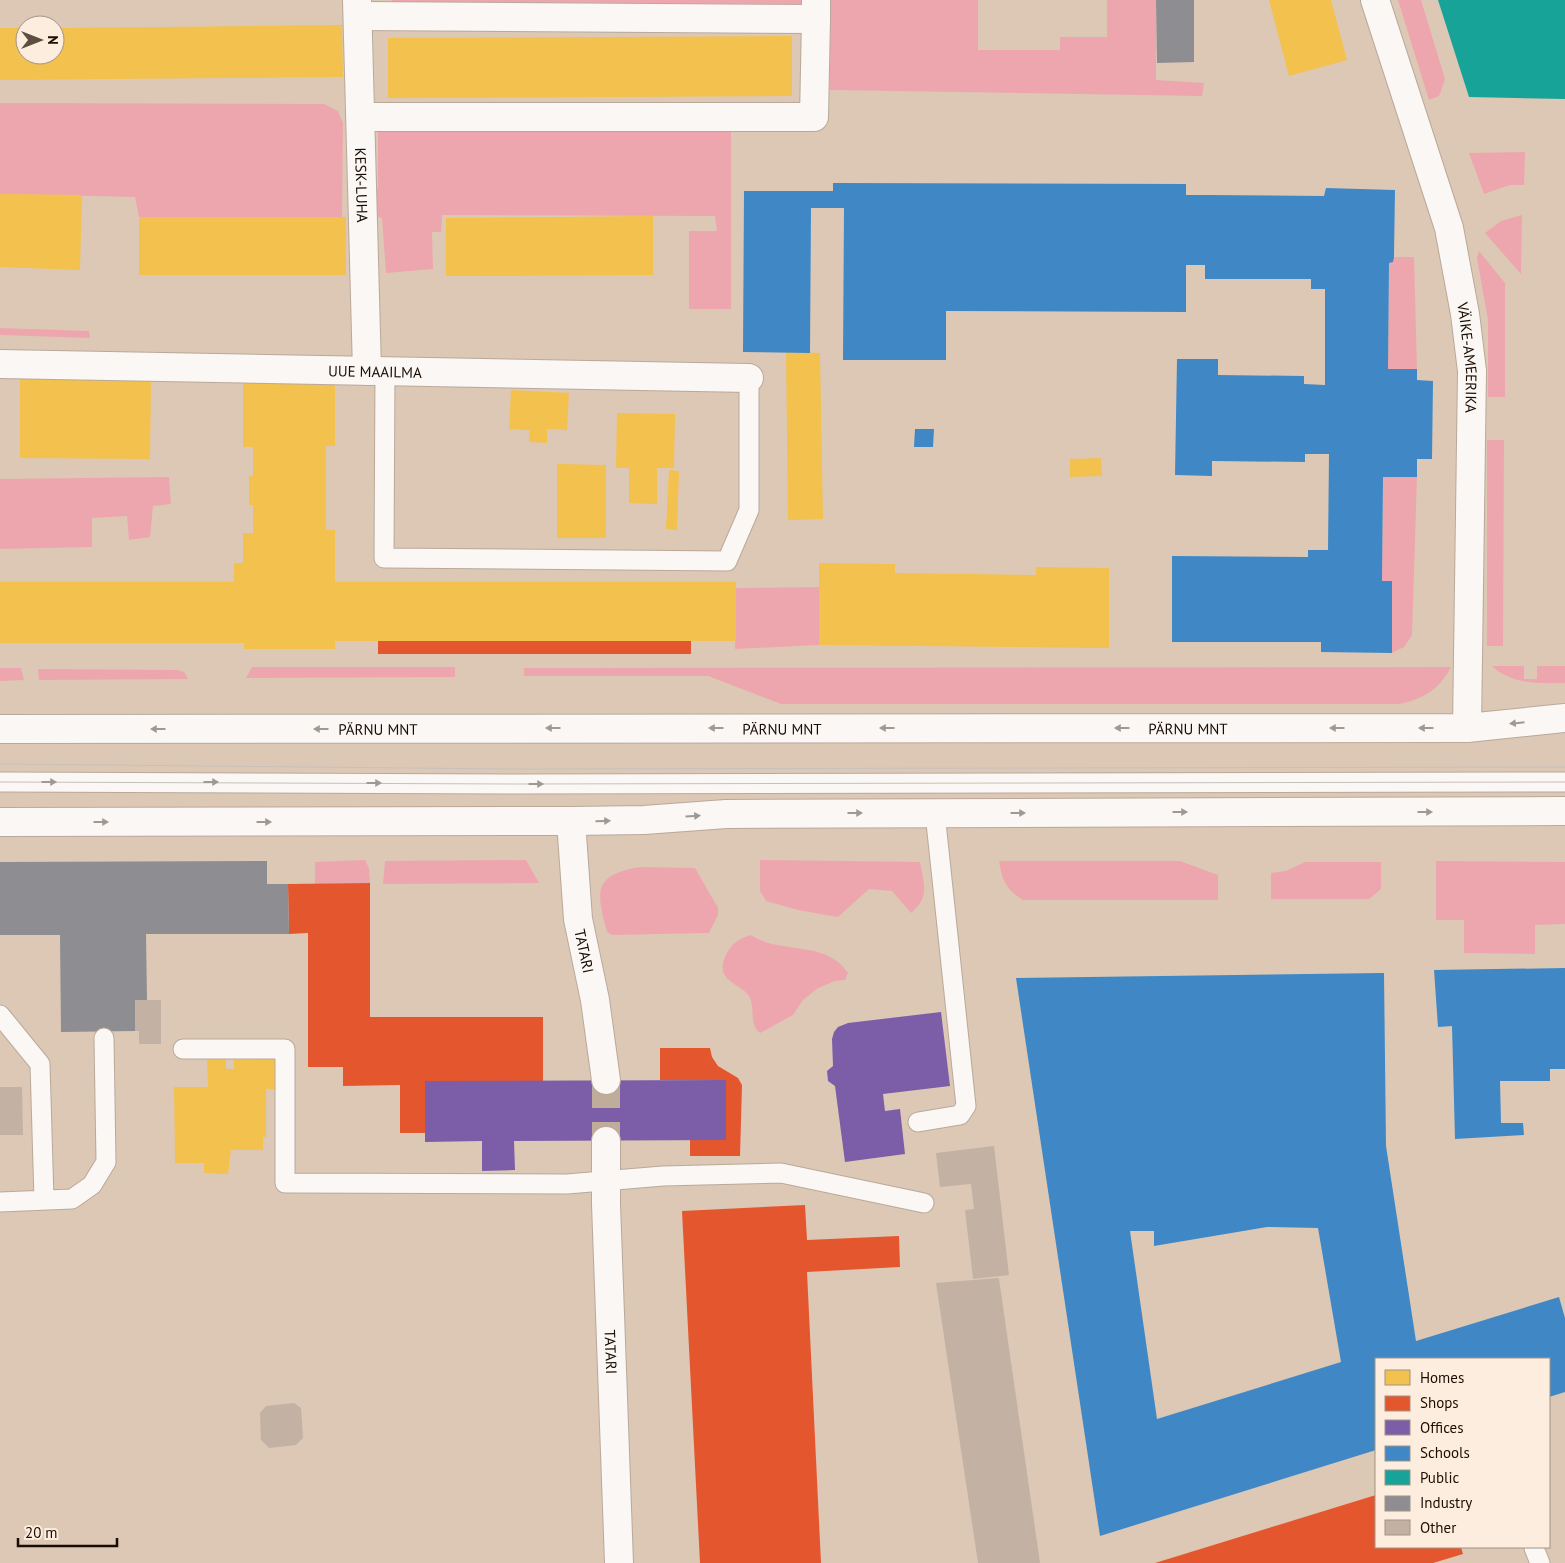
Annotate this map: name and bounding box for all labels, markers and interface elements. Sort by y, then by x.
north arrow [15,15,65,65]
text: N [44,35,62,45]
street label: KESK-LUHA [351,147,372,223]
street label: VÄIKE-AMEERIKA [1453,300,1482,413]
street label: UUE MAAILMA [328,361,422,381]
street label: PÄRNU MNT [338,719,418,738]
street label: PÄRNU MNT [742,719,822,738]
street label: PÄRNU MNT [1148,719,1228,738]
one-way arrow [1508,719,1524,727]
one-way arrow [545,724,561,732]
one-way arrow [707,724,723,732]
one-way arrow [878,724,894,732]
one-way arrow [1114,724,1130,732]
one-way arrow [1329,724,1345,732]
one-way arrow [1418,724,1434,732]
one-way arrow [150,725,166,733]
one-way arrow [312,725,328,733]
one-way arrow [41,778,57,786]
one-way arrow [203,778,219,786]
one-way arrow [366,779,382,787]
one-way arrow [528,780,544,788]
one-way arrow [1172,808,1188,816]
one-way arrow [1417,808,1433,816]
one-way arrow [847,809,863,817]
one-way arrow [1010,809,1026,817]
one-way arrow [685,812,701,820]
one-way arrow [596,817,612,825]
one-way arrow [93,818,109,826]
one-way arrow [256,818,272,826]
street label: TATARI [571,927,599,975]
street label: TATARI [601,1329,622,1374]
legend [1375,1358,1550,1548]
text: Homes [1420,1368,1464,1387]
text: Shops [1420,1393,1459,1412]
text: Offices [1420,1418,1464,1437]
text: Schools [1420,1443,1470,1462]
text: Public [1420,1468,1459,1487]
text: Industry [1420,1493,1472,1512]
scale bar [18,1516,116,1548]
text: Other [1420,1518,1456,1537]
text: 20 m [25,1523,58,1542]

